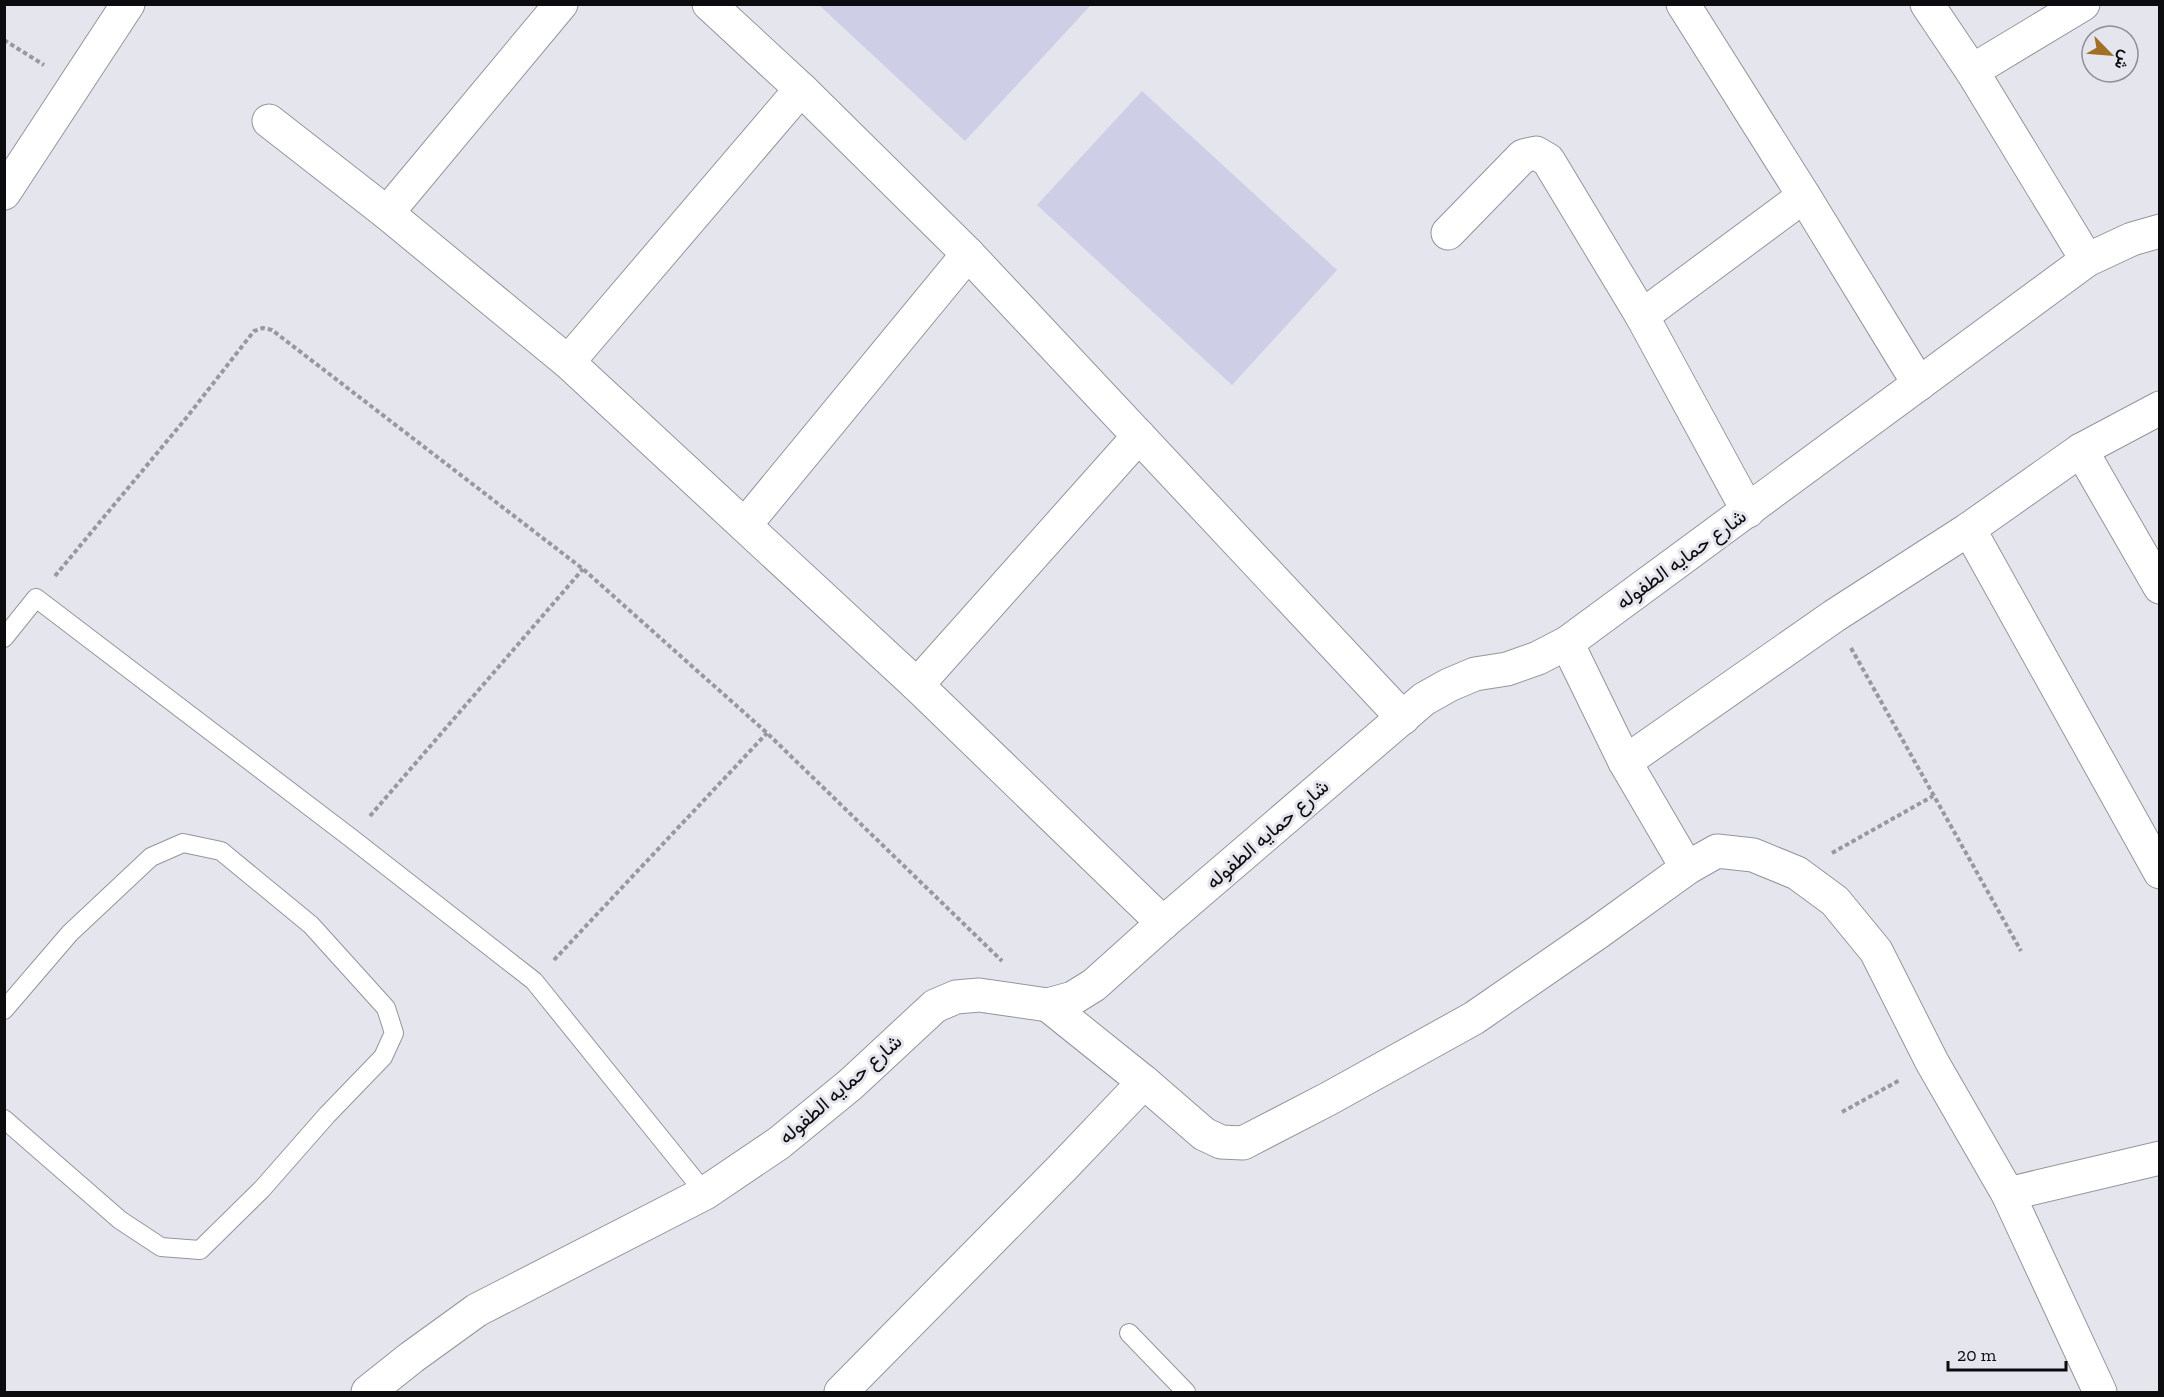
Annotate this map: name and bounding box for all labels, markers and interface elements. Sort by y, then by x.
north arrow [2080,24,2140,84]
text: ش [2110,47,2136,73]
street label: شارع حمايه الطفوله [1611,504,1752,616]
street label: شارع حمايه الطفوله [1201,774,1335,895]
street label: شارع حمايه الطفوله [774,1029,908,1150]
scale bar [1948,1334,2066,1372]
text: 20 m [1957,1344,1997,1366]

